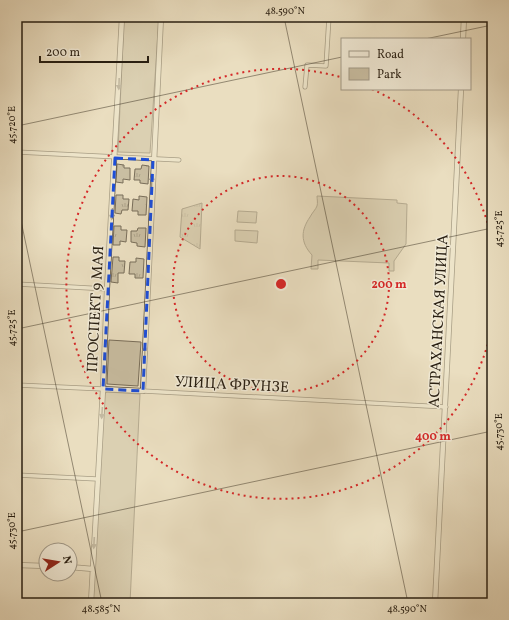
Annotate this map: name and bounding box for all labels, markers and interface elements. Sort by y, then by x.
text: 48.590°N [265,4,306,18]
scale bar [40,38,148,64]
legend [341,38,471,90]
text: 200 m [46,45,80,61]
text: Road [377,47,404,63]
text: Park [377,67,402,83]
one-way arrow [115,78,122,90]
text: 45.720°E [5,106,19,144]
one-way arrow [149,175,156,187]
one-way arrow [108,208,115,220]
text: 45.725°E [492,210,506,248]
street label: АСТРАХАНСКАЯ УЛИЦА [424,233,455,408]
street label: ПРОСПЕКТ 9 МАЯ [83,245,110,373]
centre of rings [274,277,288,291]
text: 200 m [371,277,407,293]
text: 45.725°E [5,309,19,347]
one-way arrow [141,346,148,358]
street label: УЛИЦА ФРУНЗЕ [174,372,290,399]
one-way arrow [98,407,105,419]
text: 45.730°E [492,413,506,451]
text: 400 m [415,429,451,445]
text: 45.730°E [5,512,19,550]
one-way arrow [91,537,97,550]
north arrow [38,542,78,582]
text: N [58,555,74,566]
text: 48.585°N [82,602,121,616]
text: 48.590°N [387,602,428,616]

